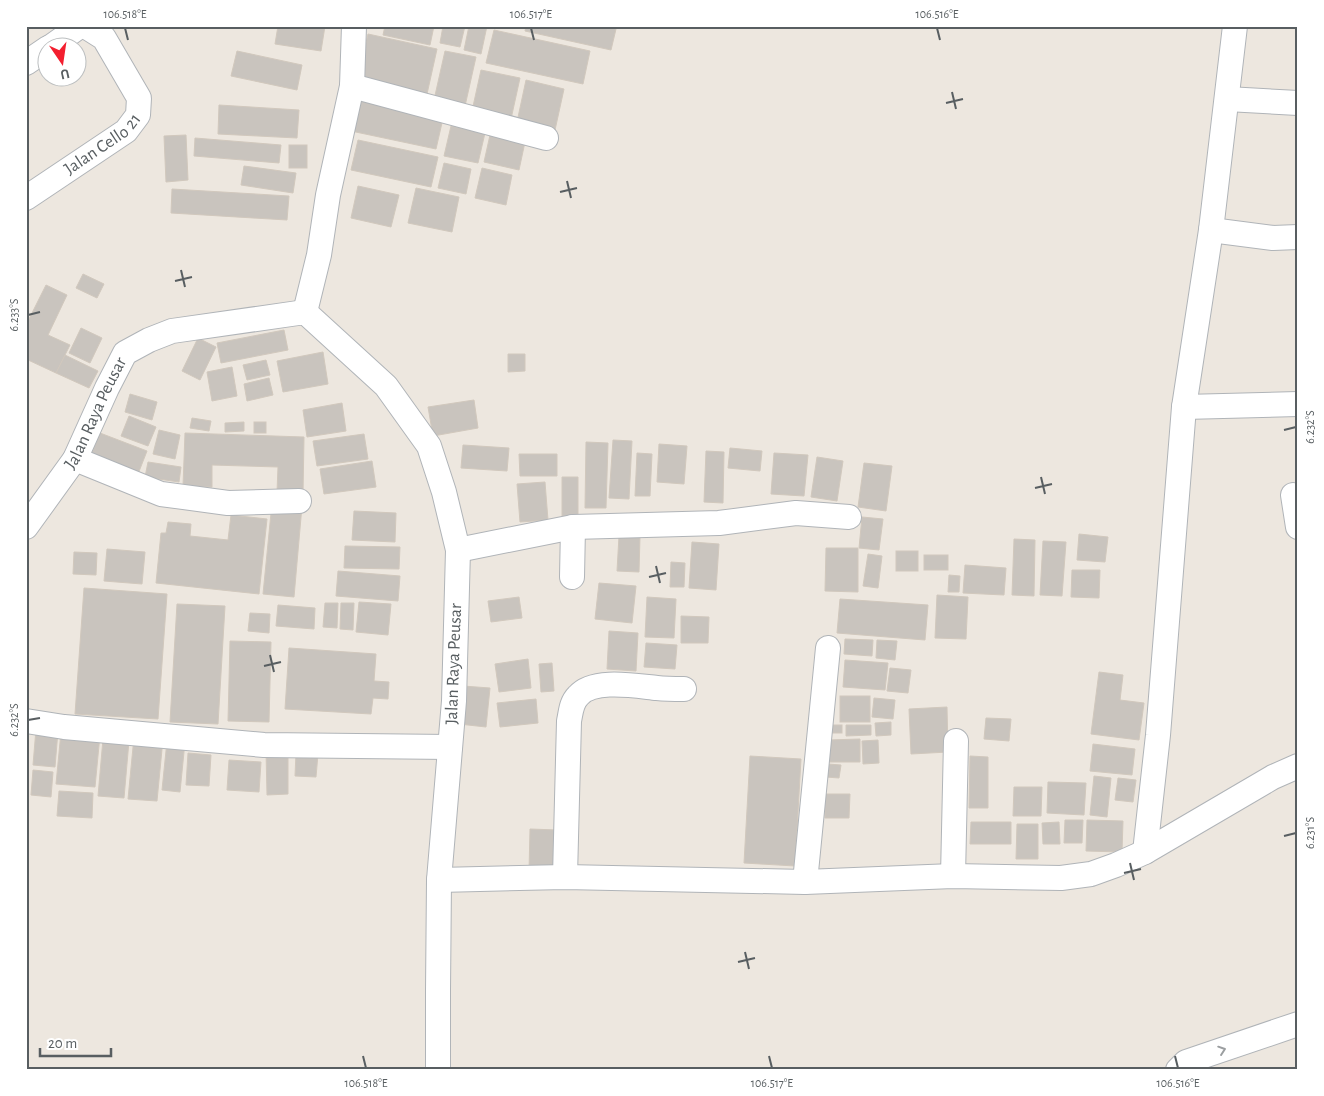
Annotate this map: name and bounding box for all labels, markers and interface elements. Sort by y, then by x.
text: 106.518°E [104,8,147,20]
text: 106.517°E [510,8,552,20]
text: 106.516°E [916,8,959,20]
north arrow [38,38,88,88]
text: U [59,66,71,82]
street label: Jalan Cello 21 [61,110,145,178]
text: 6.233°S [8,298,20,331]
street label: Jalan Raya Peusar [61,354,130,473]
text: 6.232°S [1304,410,1316,444]
street label: Jalan Raya Peusar [443,603,465,725]
text: 6.232°S [8,703,20,737]
text: 6.231°S [1304,817,1316,849]
scale bar [40,1026,111,1058]
text: 20 m [48,1036,77,1051]
one-way arrow [1217,1046,1226,1056]
text: 106.518°E [345,1077,388,1089]
text: 106.517°E [751,1077,793,1089]
text: 106.516°E [1157,1077,1200,1089]

